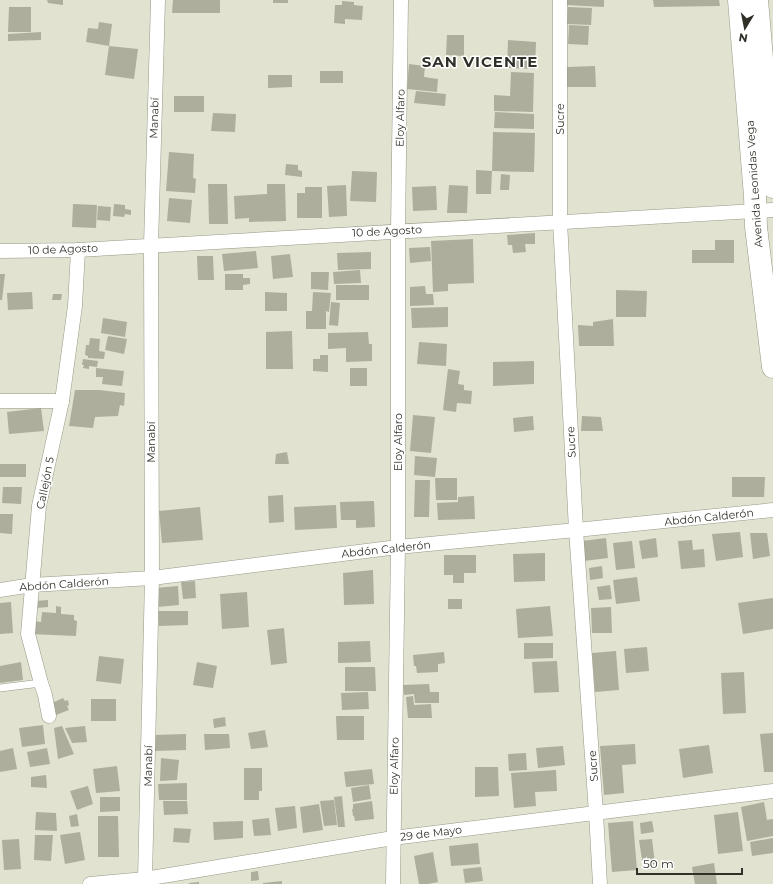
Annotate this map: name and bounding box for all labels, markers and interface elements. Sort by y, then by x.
north arrow [725,8,765,48]
text: N [738,30,749,46]
district label: SAN VICENTE [422,52,538,71]
street label: Eloy Alfaro [392,89,408,147]
street label: Manabí [146,96,162,139]
street label: Sucre [553,103,567,135]
street label: Avenida Leonidas Vega [743,120,765,248]
street label: 10 de Agosto [352,222,422,240]
street label: 10 de Agosto [28,241,98,257]
street label: Eloy Alfaro [391,413,405,471]
street label: Manabí [144,420,158,463]
street label: Sucre [563,426,579,458]
street label: Callejón 5 [33,456,57,510]
street label: Abdón Calderón [664,505,754,529]
street label: Abdón Calderón [341,537,431,561]
street label: Abdón Calderón [19,574,109,594]
street label: Eloy Alfaro [386,737,402,795]
street label: Manabí [141,744,155,787]
street label: Sucre [585,750,601,782]
street label: 29 de Mayo [399,822,463,844]
scale bar [637,850,742,876]
text: 50 m [643,856,674,871]

